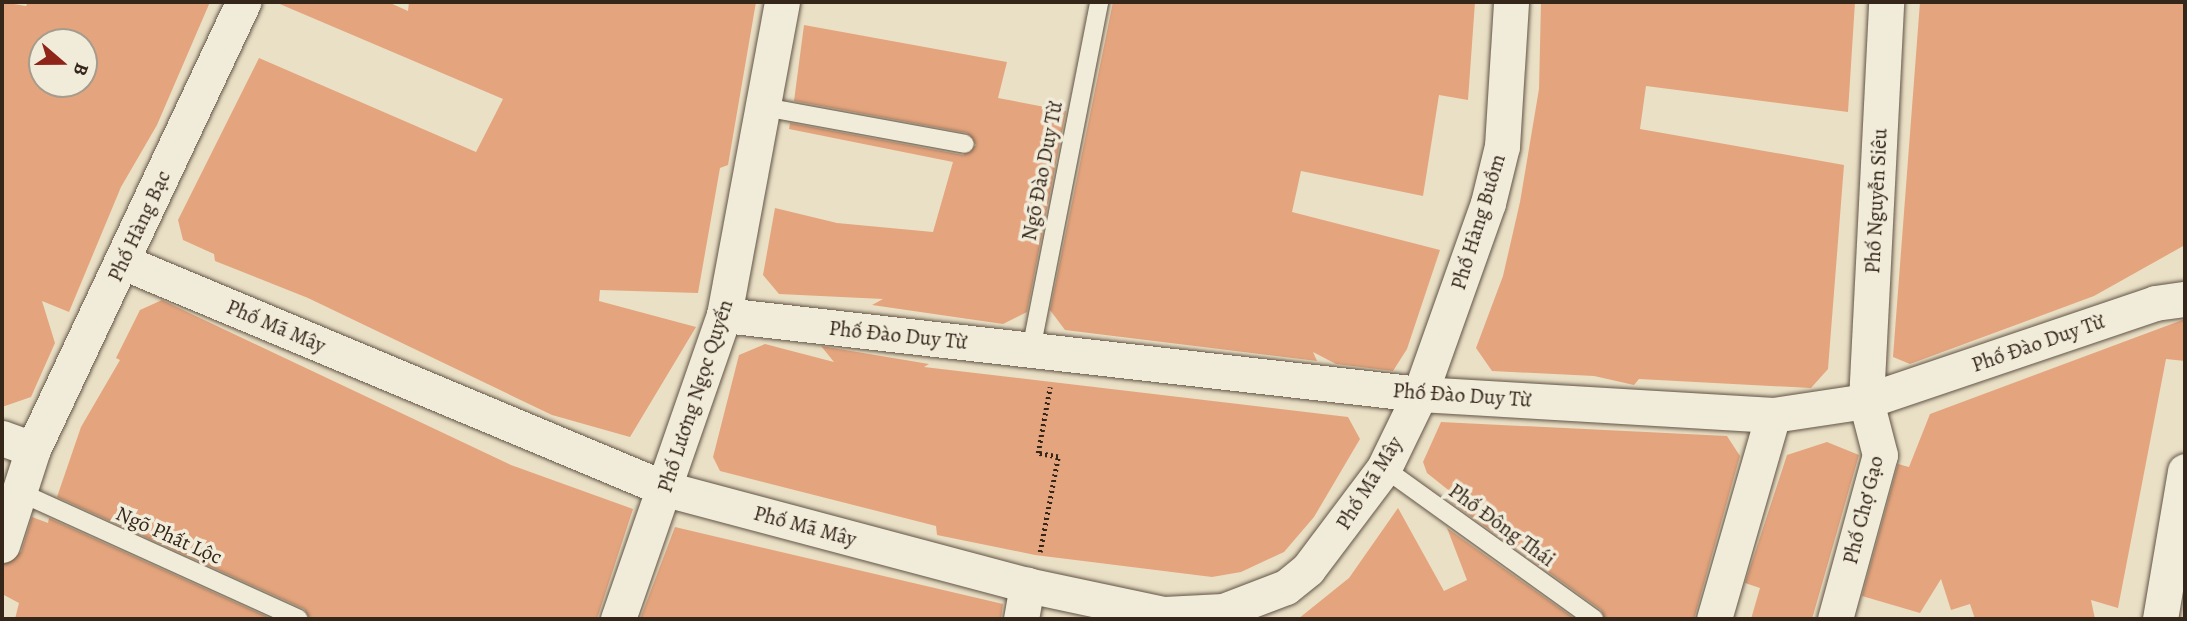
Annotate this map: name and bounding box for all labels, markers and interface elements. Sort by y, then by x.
north arrow [28,28,98,98]
text: B [67,59,95,80]
street label: Ngõ Đào Duy Từ [1016,99,1068,243]
street label: Phố Nguyễn Siêu [1860,128,1892,274]
street label: Phố Hàng Buồm [1445,151,1511,293]
street label: Phố Hàng Bạc [102,166,176,286]
street label: Phố Mã Mây [223,294,329,358]
street label: Phố Lương Ngọc Quyến [652,296,738,496]
street label: Phố Đào Duy Từ [1968,308,2108,378]
street label: Phố Đào Duy Từ [828,315,968,355]
street label: Phố Đào Duy Từ [1392,378,1532,412]
street label: Phố Mã Mây [1330,432,1408,534]
street label: Phố Chợ Gạo [1837,453,1889,567]
street label: Phố Đông Thái [1444,478,1560,572]
street label: Ngõ Phất Lộc [112,500,226,570]
street label: Phố Mã Mây [751,500,859,552]

